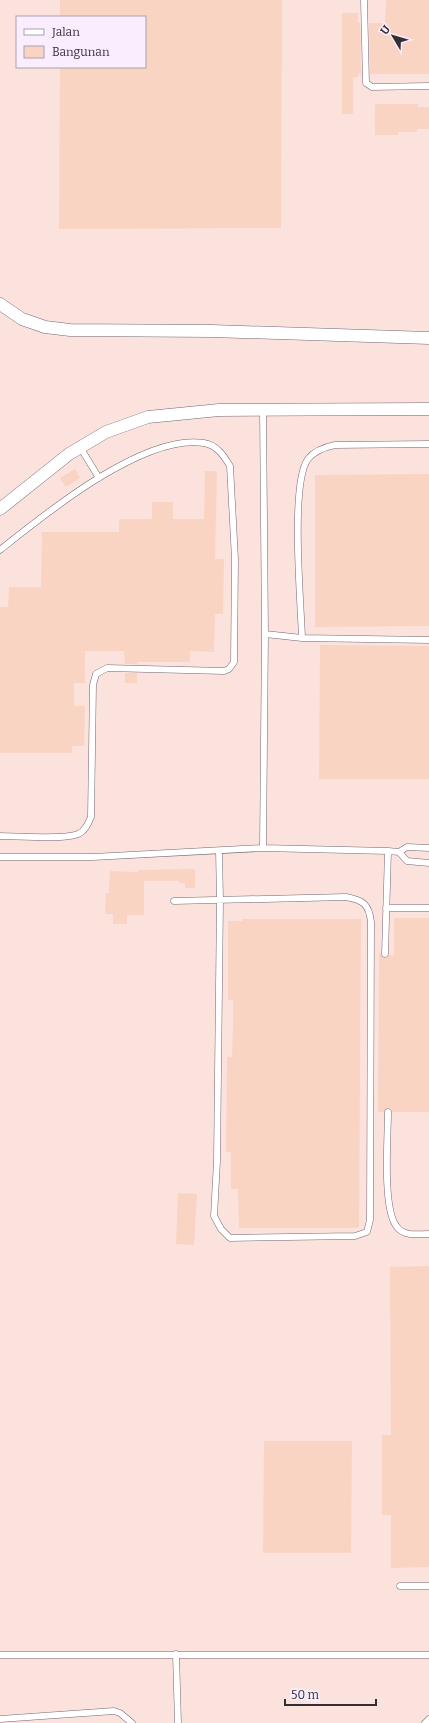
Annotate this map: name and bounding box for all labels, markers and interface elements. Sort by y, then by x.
legend [16,16,146,68]
north arrow [373,16,413,56]
text: U [378,23,393,37]
text: Jalan [51,25,80,39]
text: Bangunan [52,45,110,59]
scale bar [285,1681,376,1707]
text: 50 m [291,1688,320,1702]

